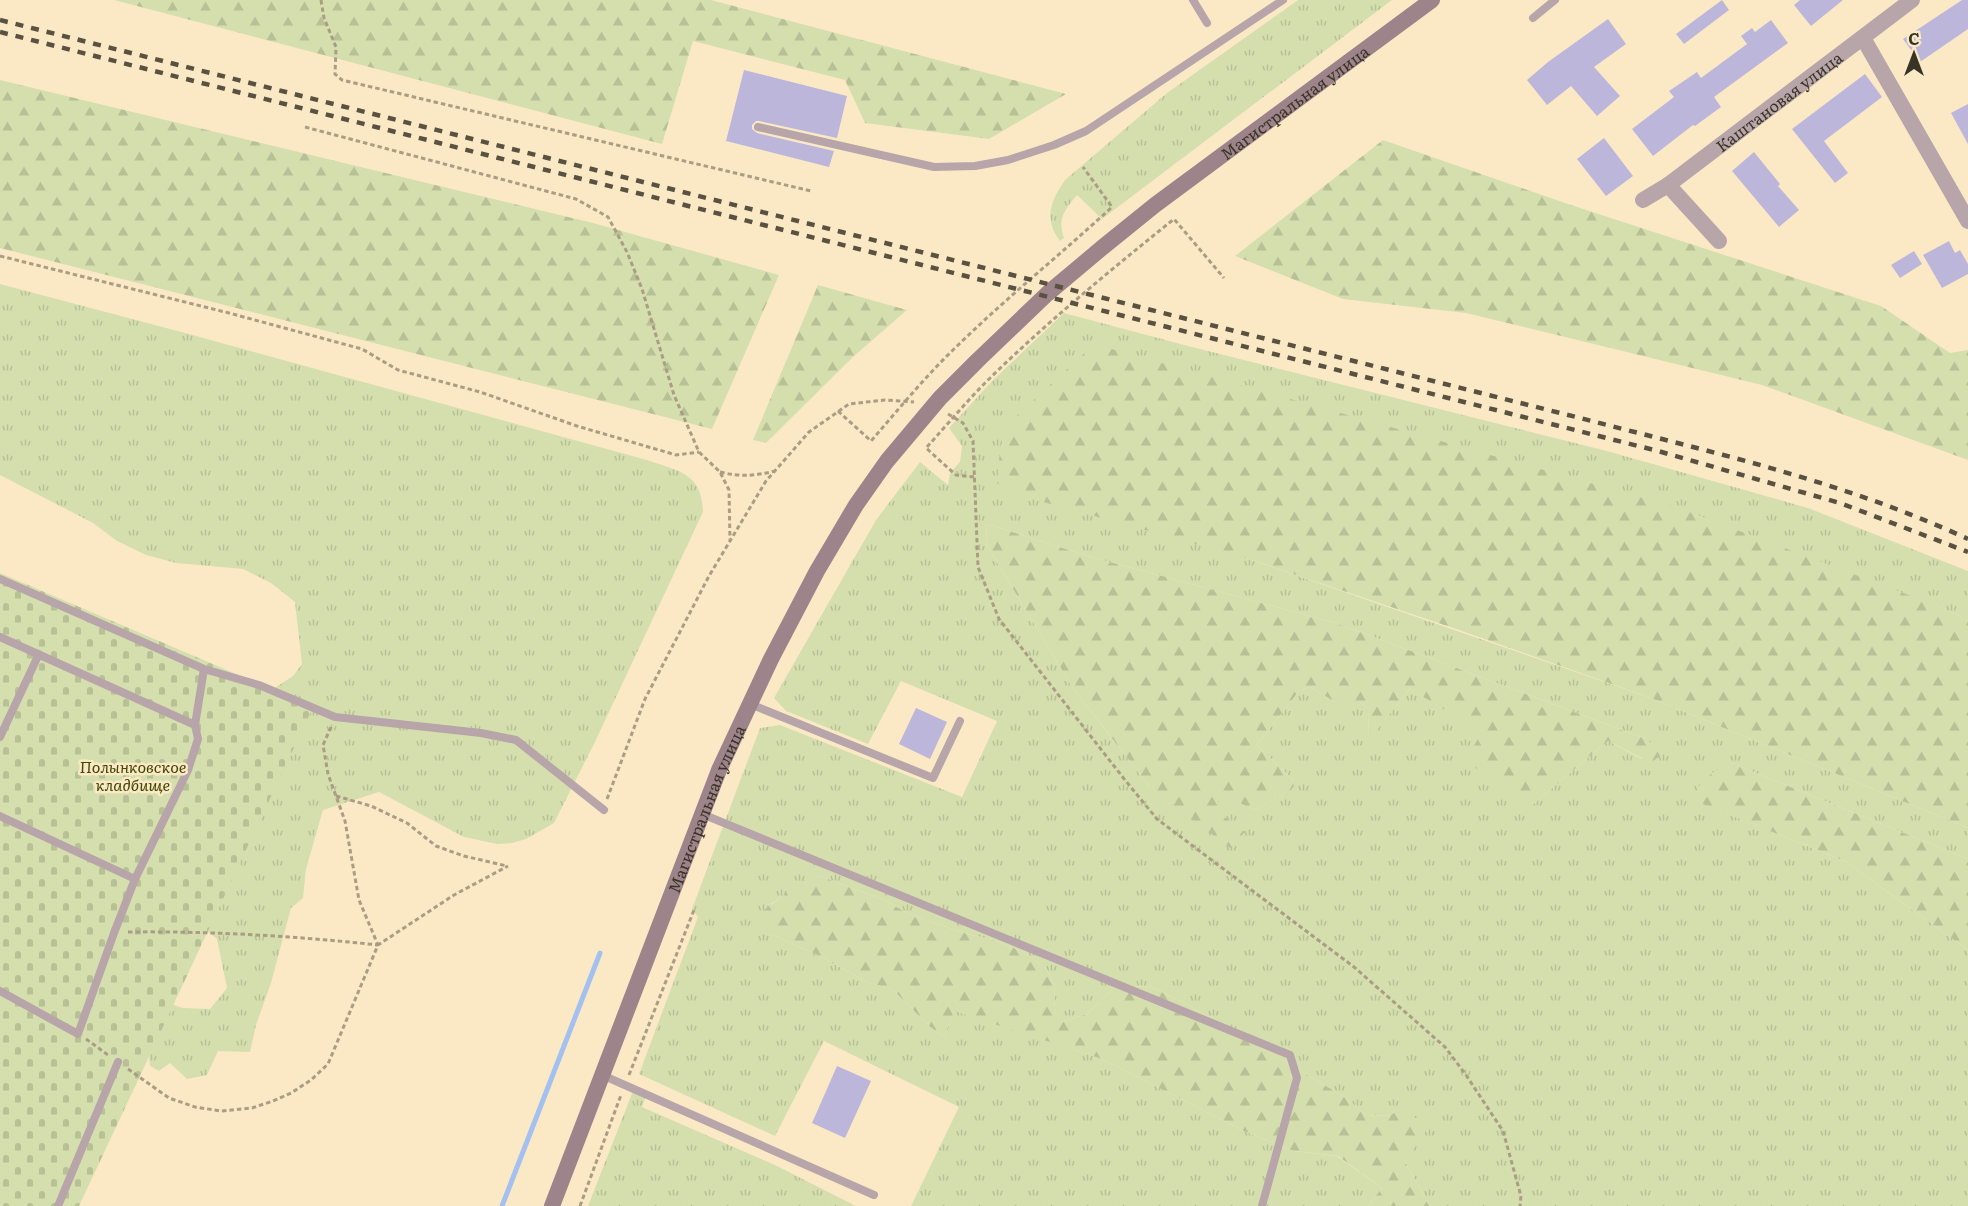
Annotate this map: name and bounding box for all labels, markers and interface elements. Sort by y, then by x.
north arrow [1884,24,1944,84]
text: С [1908,26,1920,50]
street label: Магистральная улица [1215,39,1374,165]
street label: Каштановая улица [1710,45,1847,157]
street label: Магистральная улица [661,720,751,896]
park label: Полынковское кладбище [80,754,186,796]

